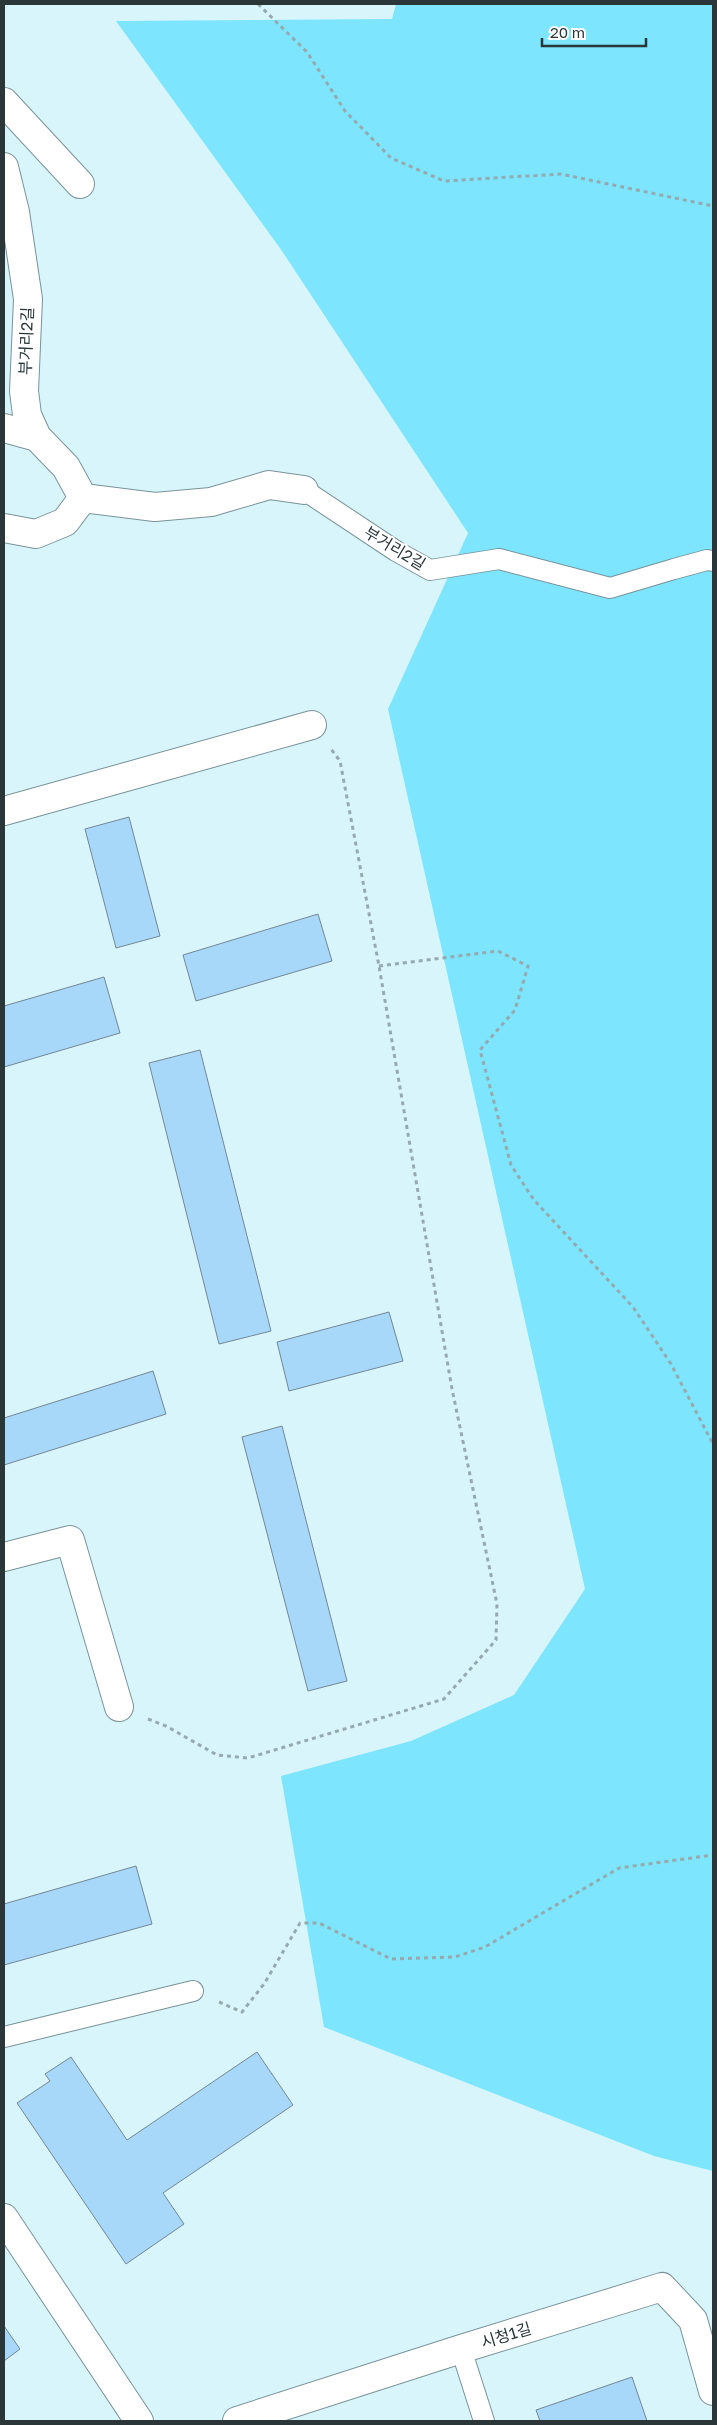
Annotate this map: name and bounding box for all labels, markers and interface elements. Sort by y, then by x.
scale bar [542,15,646,47]
text: 20 m [550,23,585,41]
street label: 부거리2길 [15,307,37,375]
street label: 부거리2길 [361,522,429,574]
street label: 시청1길 [478,2318,534,2352]

